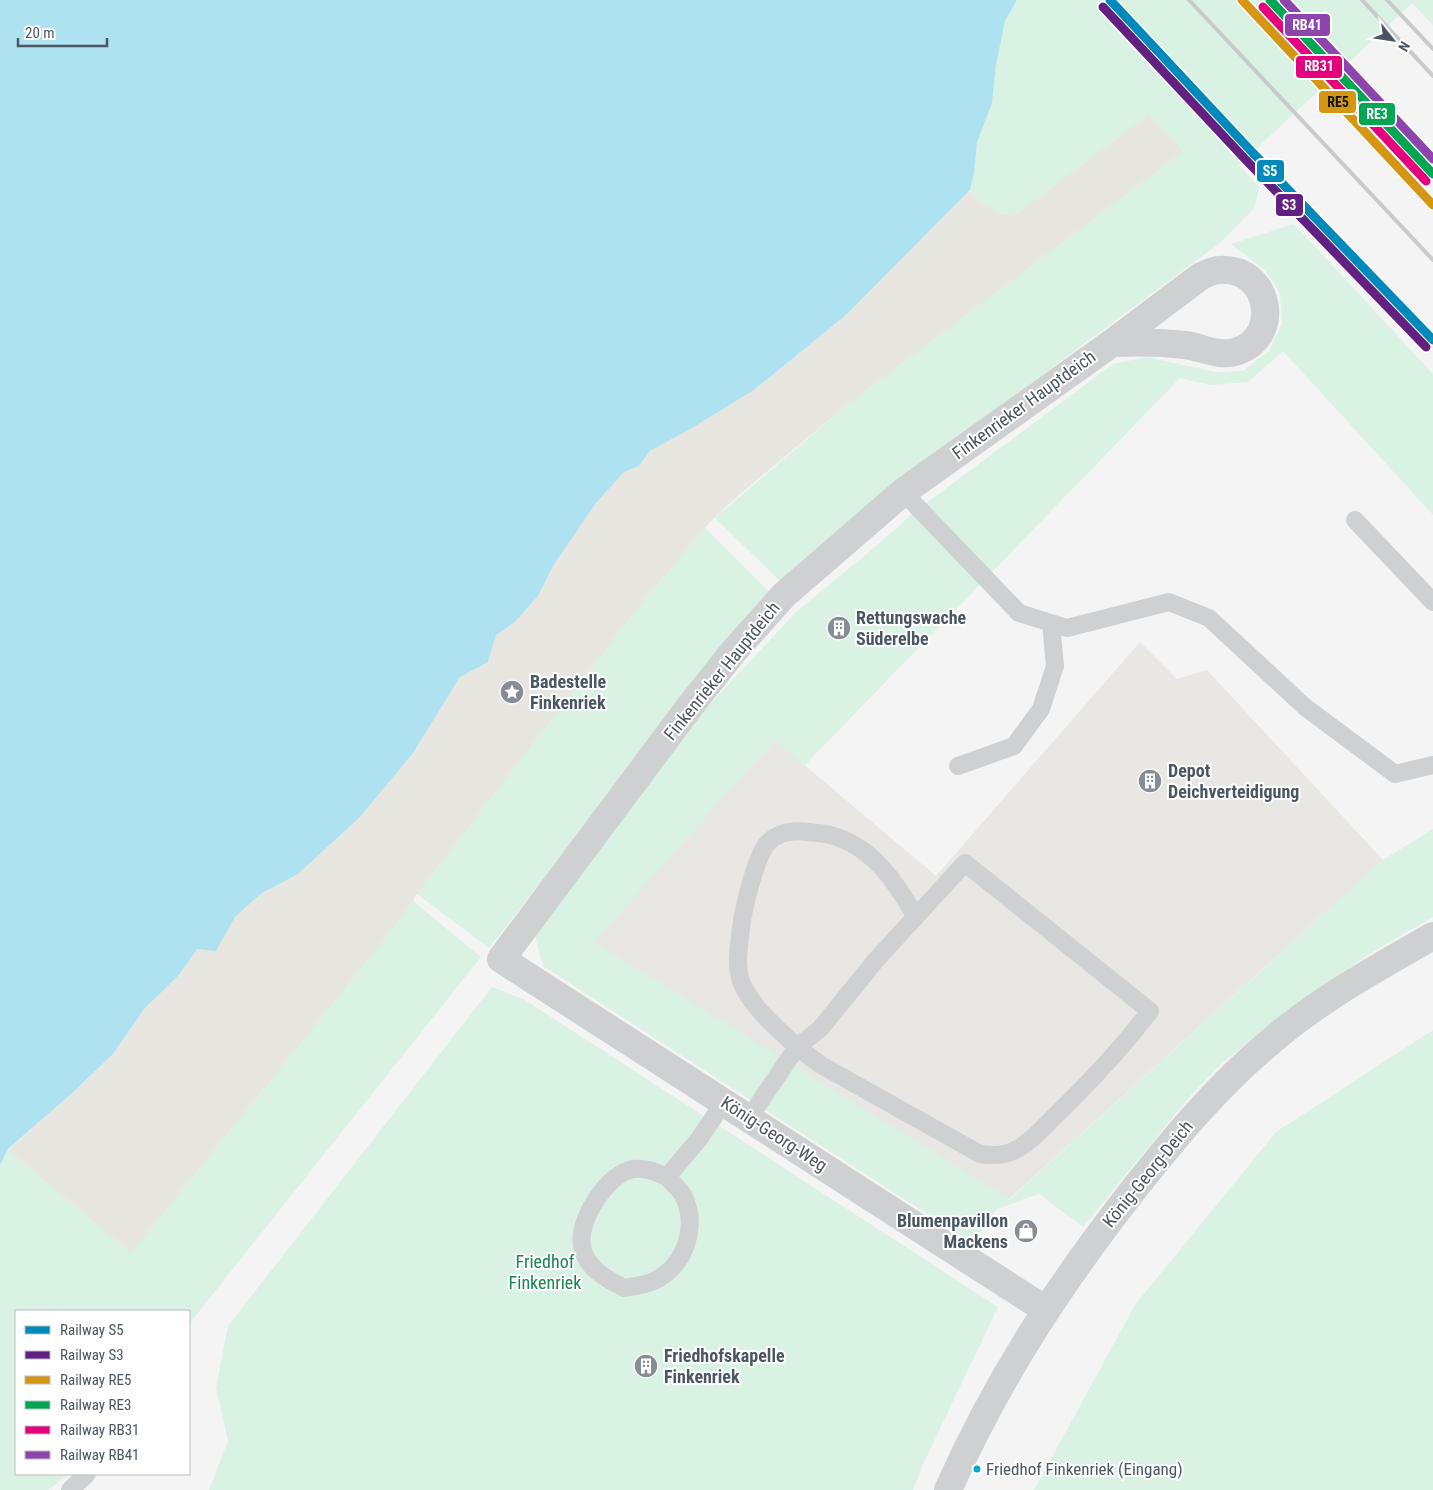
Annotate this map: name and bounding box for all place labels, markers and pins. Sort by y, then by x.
place label: Rettungswache Süderelbe [856,607,967,649]
building icon: Rettungswache Süderelbe [826,615,852,641]
place label: Badestelle Finkenriek [530,671,606,713]
place icon: Badestelle Finkenriek [499,679,525,705]
place label: Depot Deichverteidigung [1168,760,1299,802]
building icon: Depot Deichverteidigung [1137,768,1163,794]
place label: Blumenpavillon Mackens [897,1210,1008,1252]
shop icon: Blumenpavillon Mackens [1013,1218,1039,1244]
place label: Friedhofskapelle Finkenriek [664,1345,785,1387]
building icon: Friedhofskapelle Finkenriek [633,1353,659,1379]
place label: Friedhof Finkenriek (Eingang) [986,1459,1183,1479]
marker: Friedhof Finkenriek (Eingang) [972,1464,982,1474]

